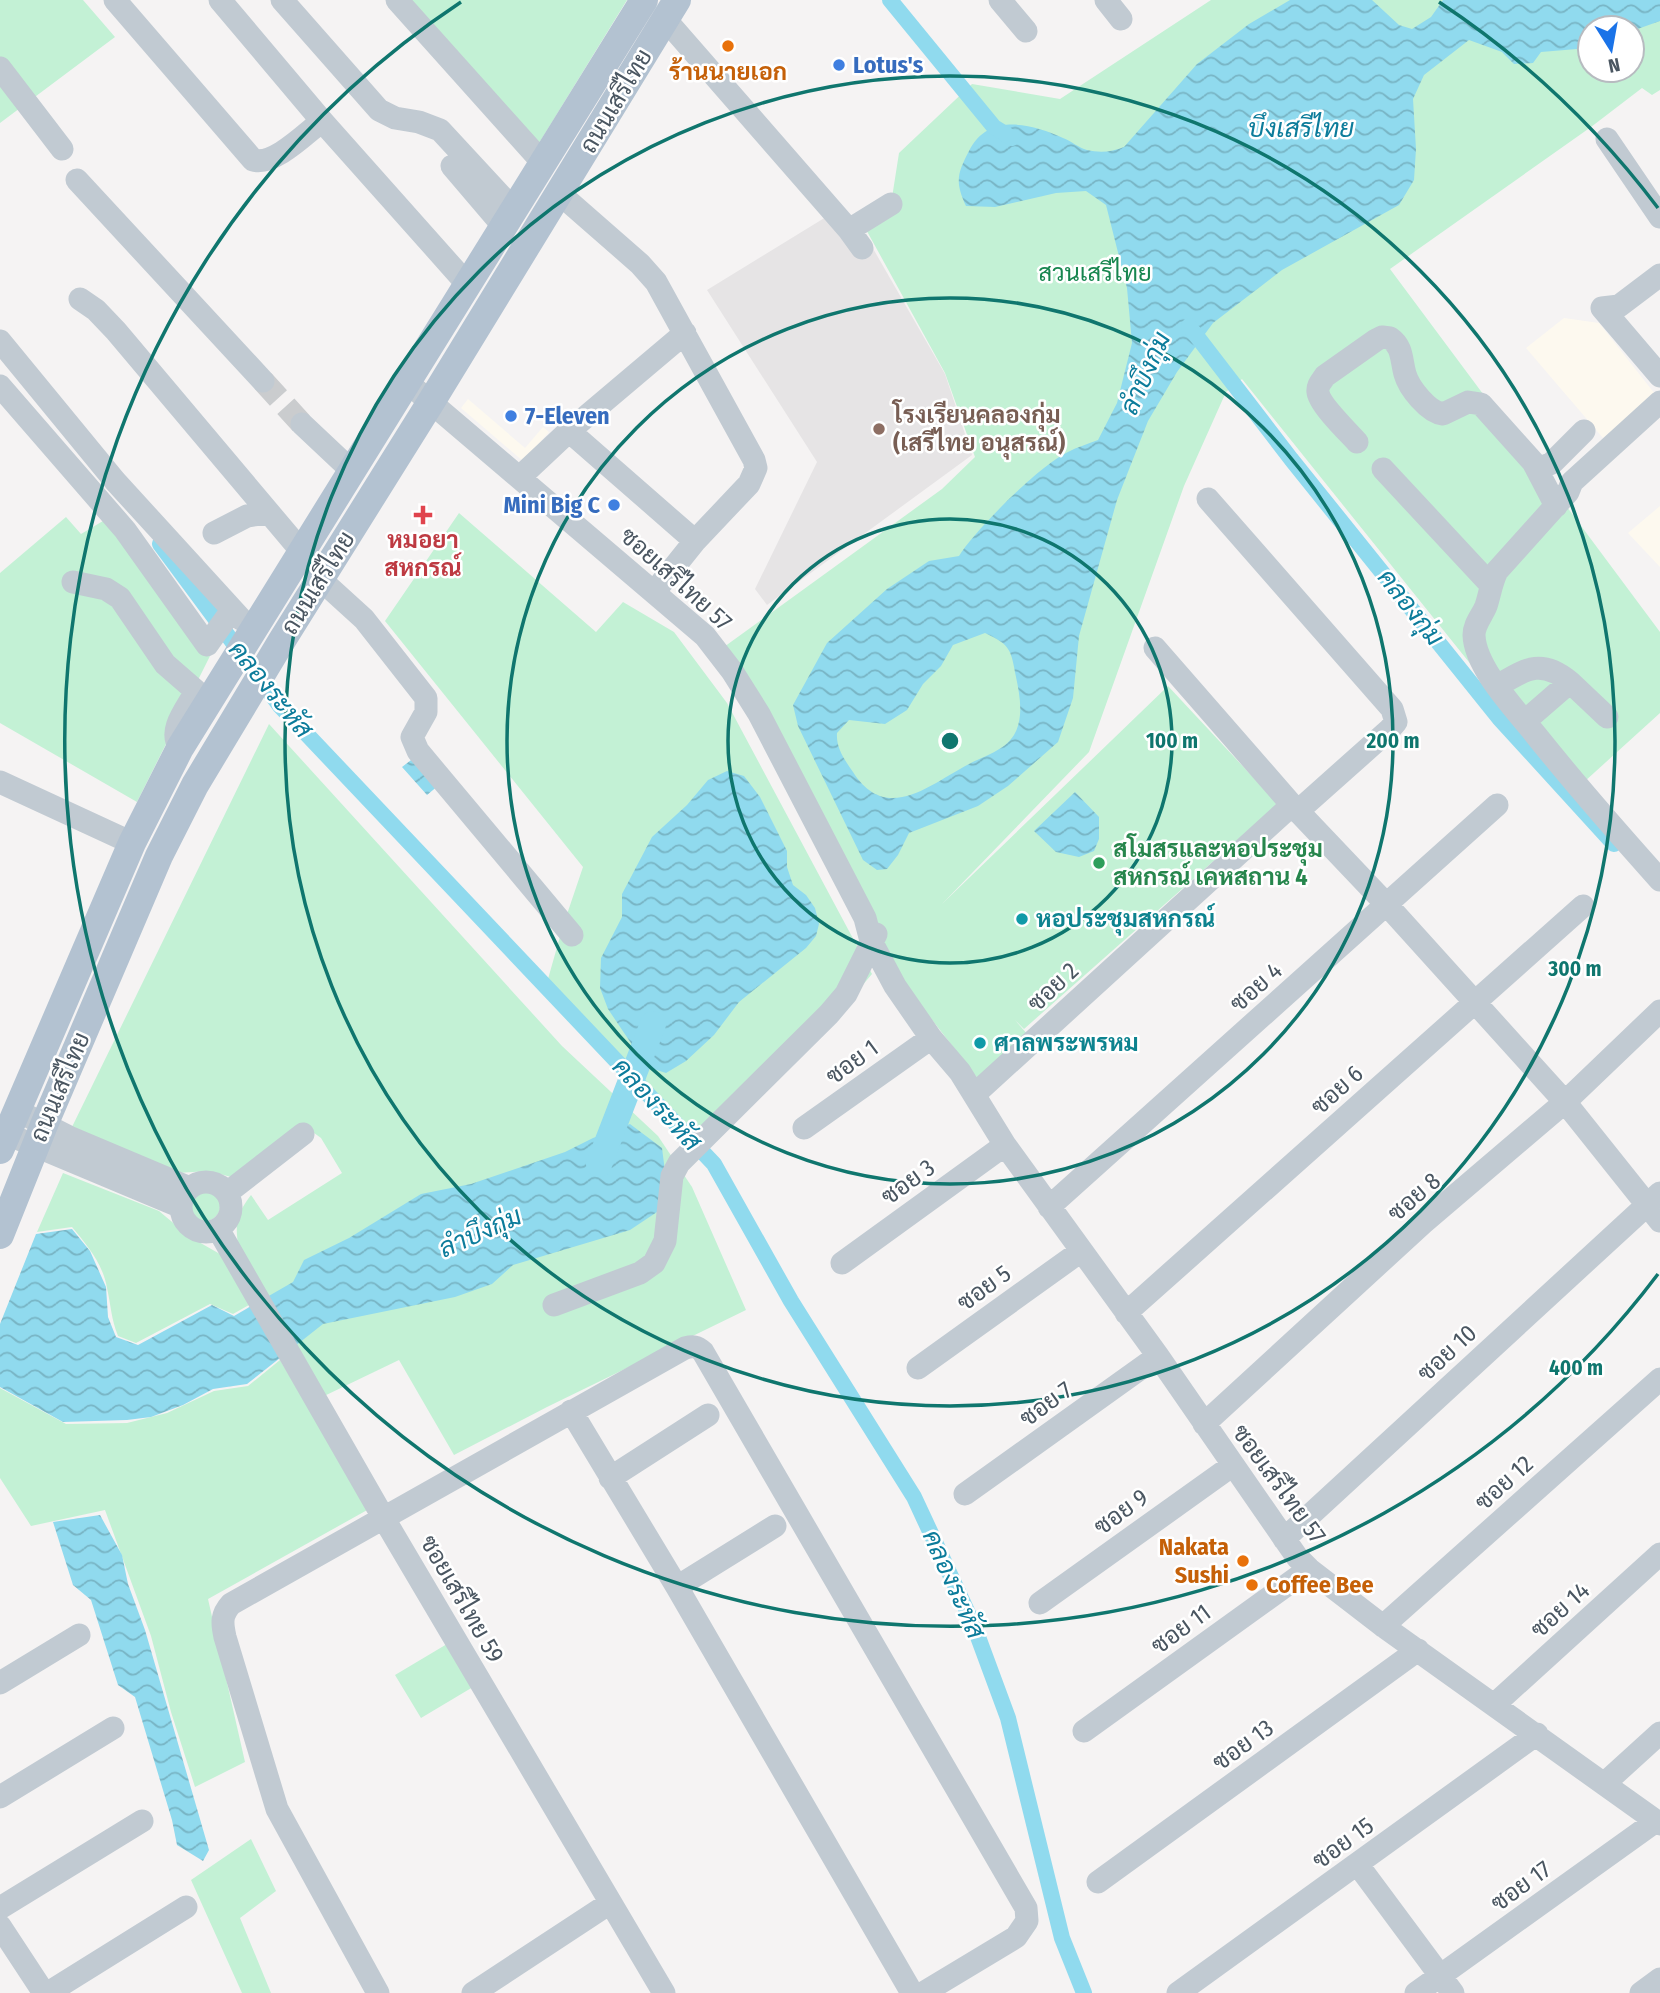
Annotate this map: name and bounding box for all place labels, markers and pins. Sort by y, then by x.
marker: ร้านนายเอก [720,38,736,54]
place label: Lotus's [853,51,924,79]
place label: ร้านนายเอก [669,56,787,86]
marker: Lotus's [831,57,847,73]
place label: โรงเรียนคลองกุ่ม (เสรีไทย อนุสรณ์) [891,399,1065,460]
place label: 7-Eleven [525,402,610,430]
marker: 7-Eleven [503,408,519,424]
marker: โรงเรียนคลองกุ่ม (เสรีไทย อนุสรณ์) [871,421,887,437]
place label: Mini Big C [504,491,600,519]
marker: Mini Big C [606,497,622,513]
marker: หมอยา สหกรณ์ [415,507,431,523]
place label: หมอยา สหกรณ์ [384,526,463,582]
centre of rings [938,729,962,753]
place label: สโมสรและหอประชุม สหกรณ์ เคหสถาน 4 [1113,833,1323,891]
marker: สโมสรและหอประชุม สหกรณ์ เคหสถาน 4 [1091,855,1107,871]
place label: หอประชุมสหกรณ์ [1036,903,1216,936]
marker: หอประชุมสหกรณ์ [1014,911,1030,927]
place label: ศาลพระพรหม [994,1029,1139,1057]
marker: ศาลพระพรหม [972,1035,988,1051]
place label: Nakata Sushi [1159,1533,1229,1589]
marker: Nakata Sushi [1235,1553,1251,1569]
place label: Coffee Bee [1266,1571,1374,1599]
marker: Coffee Bee [1244,1577,1260,1593]

